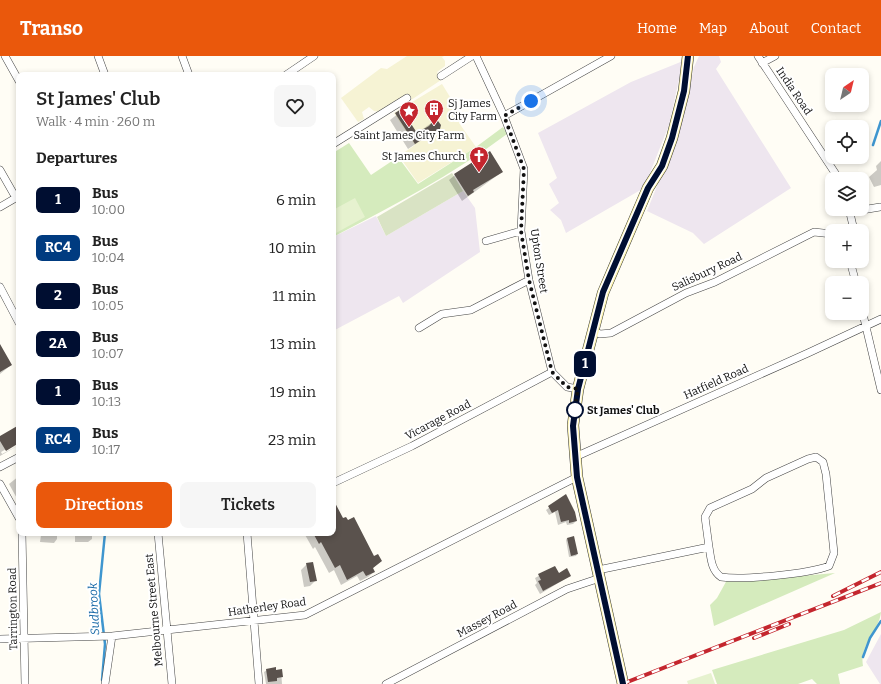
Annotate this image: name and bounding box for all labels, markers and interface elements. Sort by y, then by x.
text: Transo [20,17,83,40]
text: Home [637,20,677,37]
text: Map [699,20,727,37]
text: About [749,20,789,37]
text: Contact [811,20,861,37]
street label: India Road [773,65,815,118]
north arrow [825,68,869,112]
map controls [825,68,869,320]
button: heart [274,85,316,127]
text: St James' Club [36,87,160,110]
your location [521,91,541,111]
place label: Sj James City Farm [448,97,498,123]
building icon: Sj James City Farm [423,98,445,126]
place icon: Saint James City Farm [398,100,420,128]
text: Walk · 4 min · 260 m [36,114,155,129]
button: locate [825,120,869,164]
place label: Saint James City Farm [353,129,465,142]
church icon: St James Church [468,145,490,173]
text: Departures [36,149,117,167]
place label: St James Church [382,150,465,163]
button: layers [825,172,869,216]
text: Bus [92,184,118,202]
text: 1 [55,191,61,208]
text: 6 min [276,191,316,209]
text: 10:00 [92,202,125,217]
button: + [825,224,869,268]
street label: Upton Street [527,228,551,294]
text: Bus [92,232,118,250]
text: RC4 [45,239,71,256]
text: 10 min [269,239,316,257]
text: 10:04 [92,250,124,265]
street label: Salisbury Road [670,250,745,294]
button: − [825,276,869,320]
text: Bus [92,280,118,298]
text: 2 [54,287,62,304]
text: 11 min [273,287,316,305]
text: 10:05 [92,298,124,313]
text: Bus [92,328,118,346]
text: 2A [49,335,67,352]
text: 13 min [270,335,316,353]
text: 10:07 [92,346,123,361]
line badge: 1 [572,351,598,377]
text: 1 [582,355,588,372]
street label: Hatfield Road [682,362,751,402]
text: Bus [92,376,118,394]
text: 1 [55,383,61,400]
text: 19 min [270,383,316,401]
text: 10:13 [92,394,121,409]
street label: Vicarage Road [403,397,473,443]
marker: St James' Club [566,401,584,419]
place label: St James' Club [587,404,660,417]
text: Bus [92,424,118,442]
text: RC4 [45,431,71,448]
text: 23 min [268,431,316,449]
text: 10:17 [92,442,120,457]
button: Directions [36,482,172,528]
button: Tickets [180,482,316,528]
street label: Melbourne Street East [143,553,165,667]
street label: Tarrington Road [6,567,20,650]
water label: Sudbrook [86,582,102,636]
street label: Hatherley Road [227,595,307,619]
street label: Massey Road [455,598,520,640]

